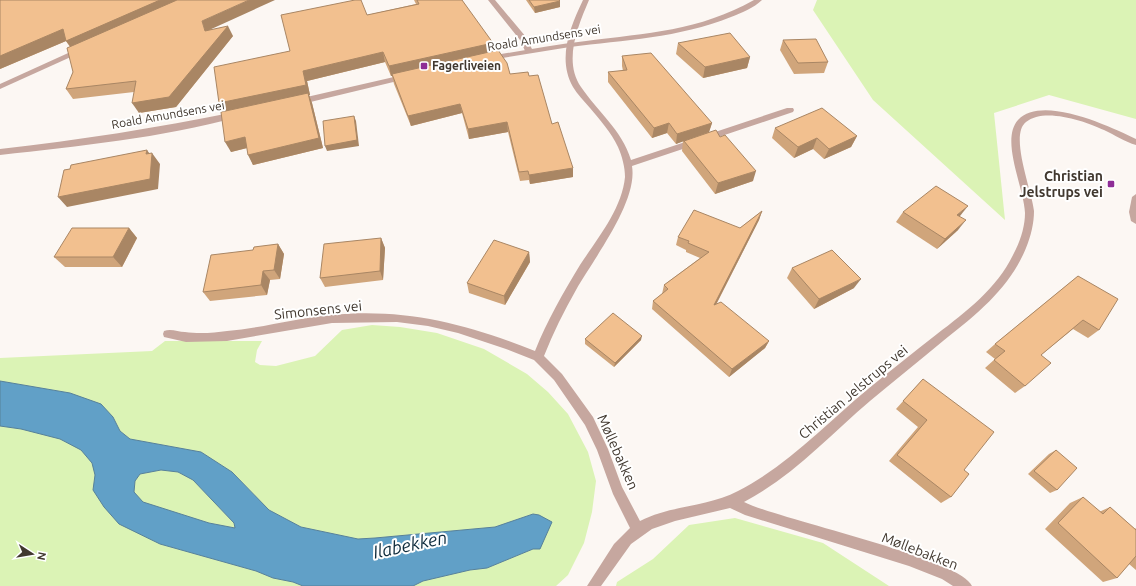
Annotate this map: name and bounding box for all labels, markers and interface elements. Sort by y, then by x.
street label: Roald Amundsens vei [486,22,602,53]
place label: Fagerliveien [432,59,501,72]
marker: Fagerliveien [419,61,429,71]
street label: Roald Amundsens vei [110,98,225,131]
place label: Christian Jelstrups vei [1019,168,1103,200]
marker: Christian Jelstrups vei [1106,179,1116,189]
street label: Simonsens vei [273,297,363,323]
street label: Christian Jelstrups vei [795,342,911,442]
street label: Møllebakken [594,412,642,492]
water label: Ilabekken [371,526,449,562]
street label: Møllebakken [880,529,960,573]
north arrow [12,534,52,574]
text: N [35,551,49,561]

